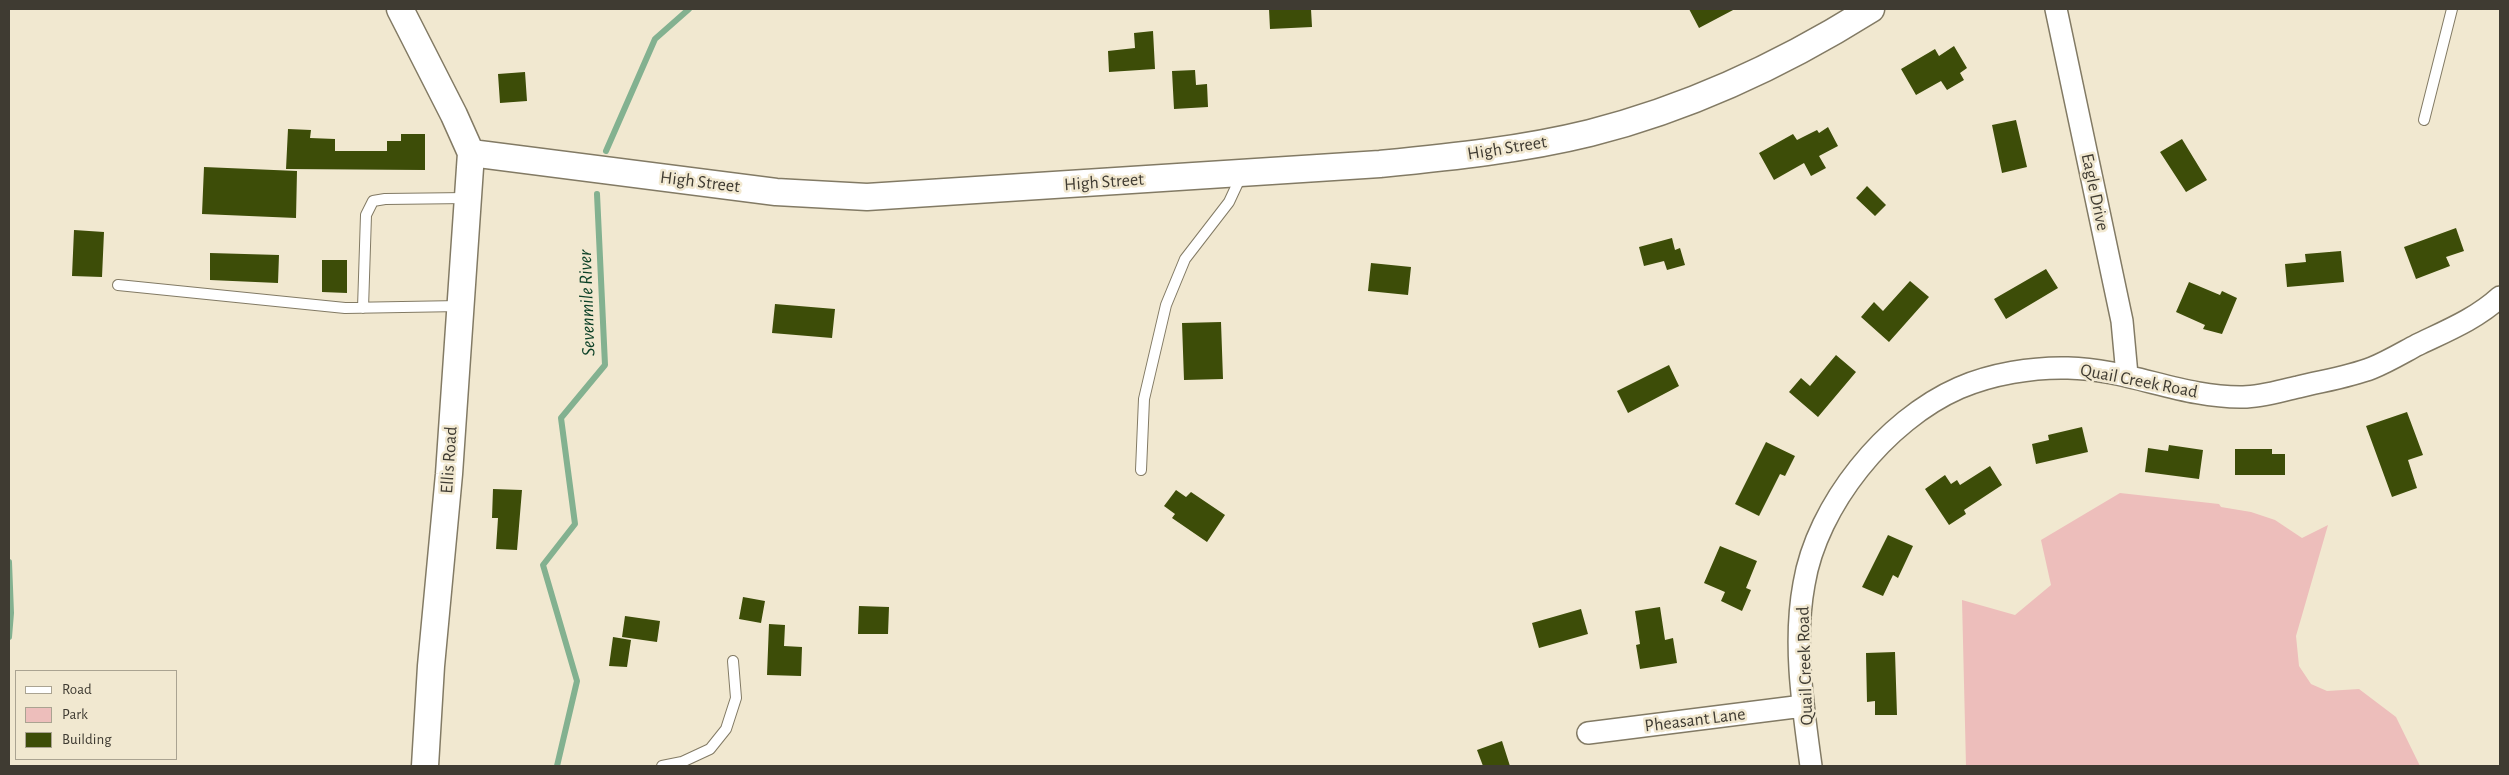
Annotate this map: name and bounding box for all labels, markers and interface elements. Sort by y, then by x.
street label: High Street [1466,131,1548,165]
street label: Eagle Drive [2076,151,2114,233]
street label: High Street [659,166,741,198]
street label: High Street [1063,168,1145,196]
water label: Sevenmile River [574,249,600,357]
street label: Quail Creek Road [2078,359,2200,403]
street label: Ellis Road [436,426,462,494]
street label: Quail Creek Road [1792,606,1818,726]
legend [15,670,178,760]
text: Road [62,682,92,697]
street label: Pheasant Lane [1643,703,1747,737]
text: Park [62,707,88,722]
text: Building [62,732,112,747]

